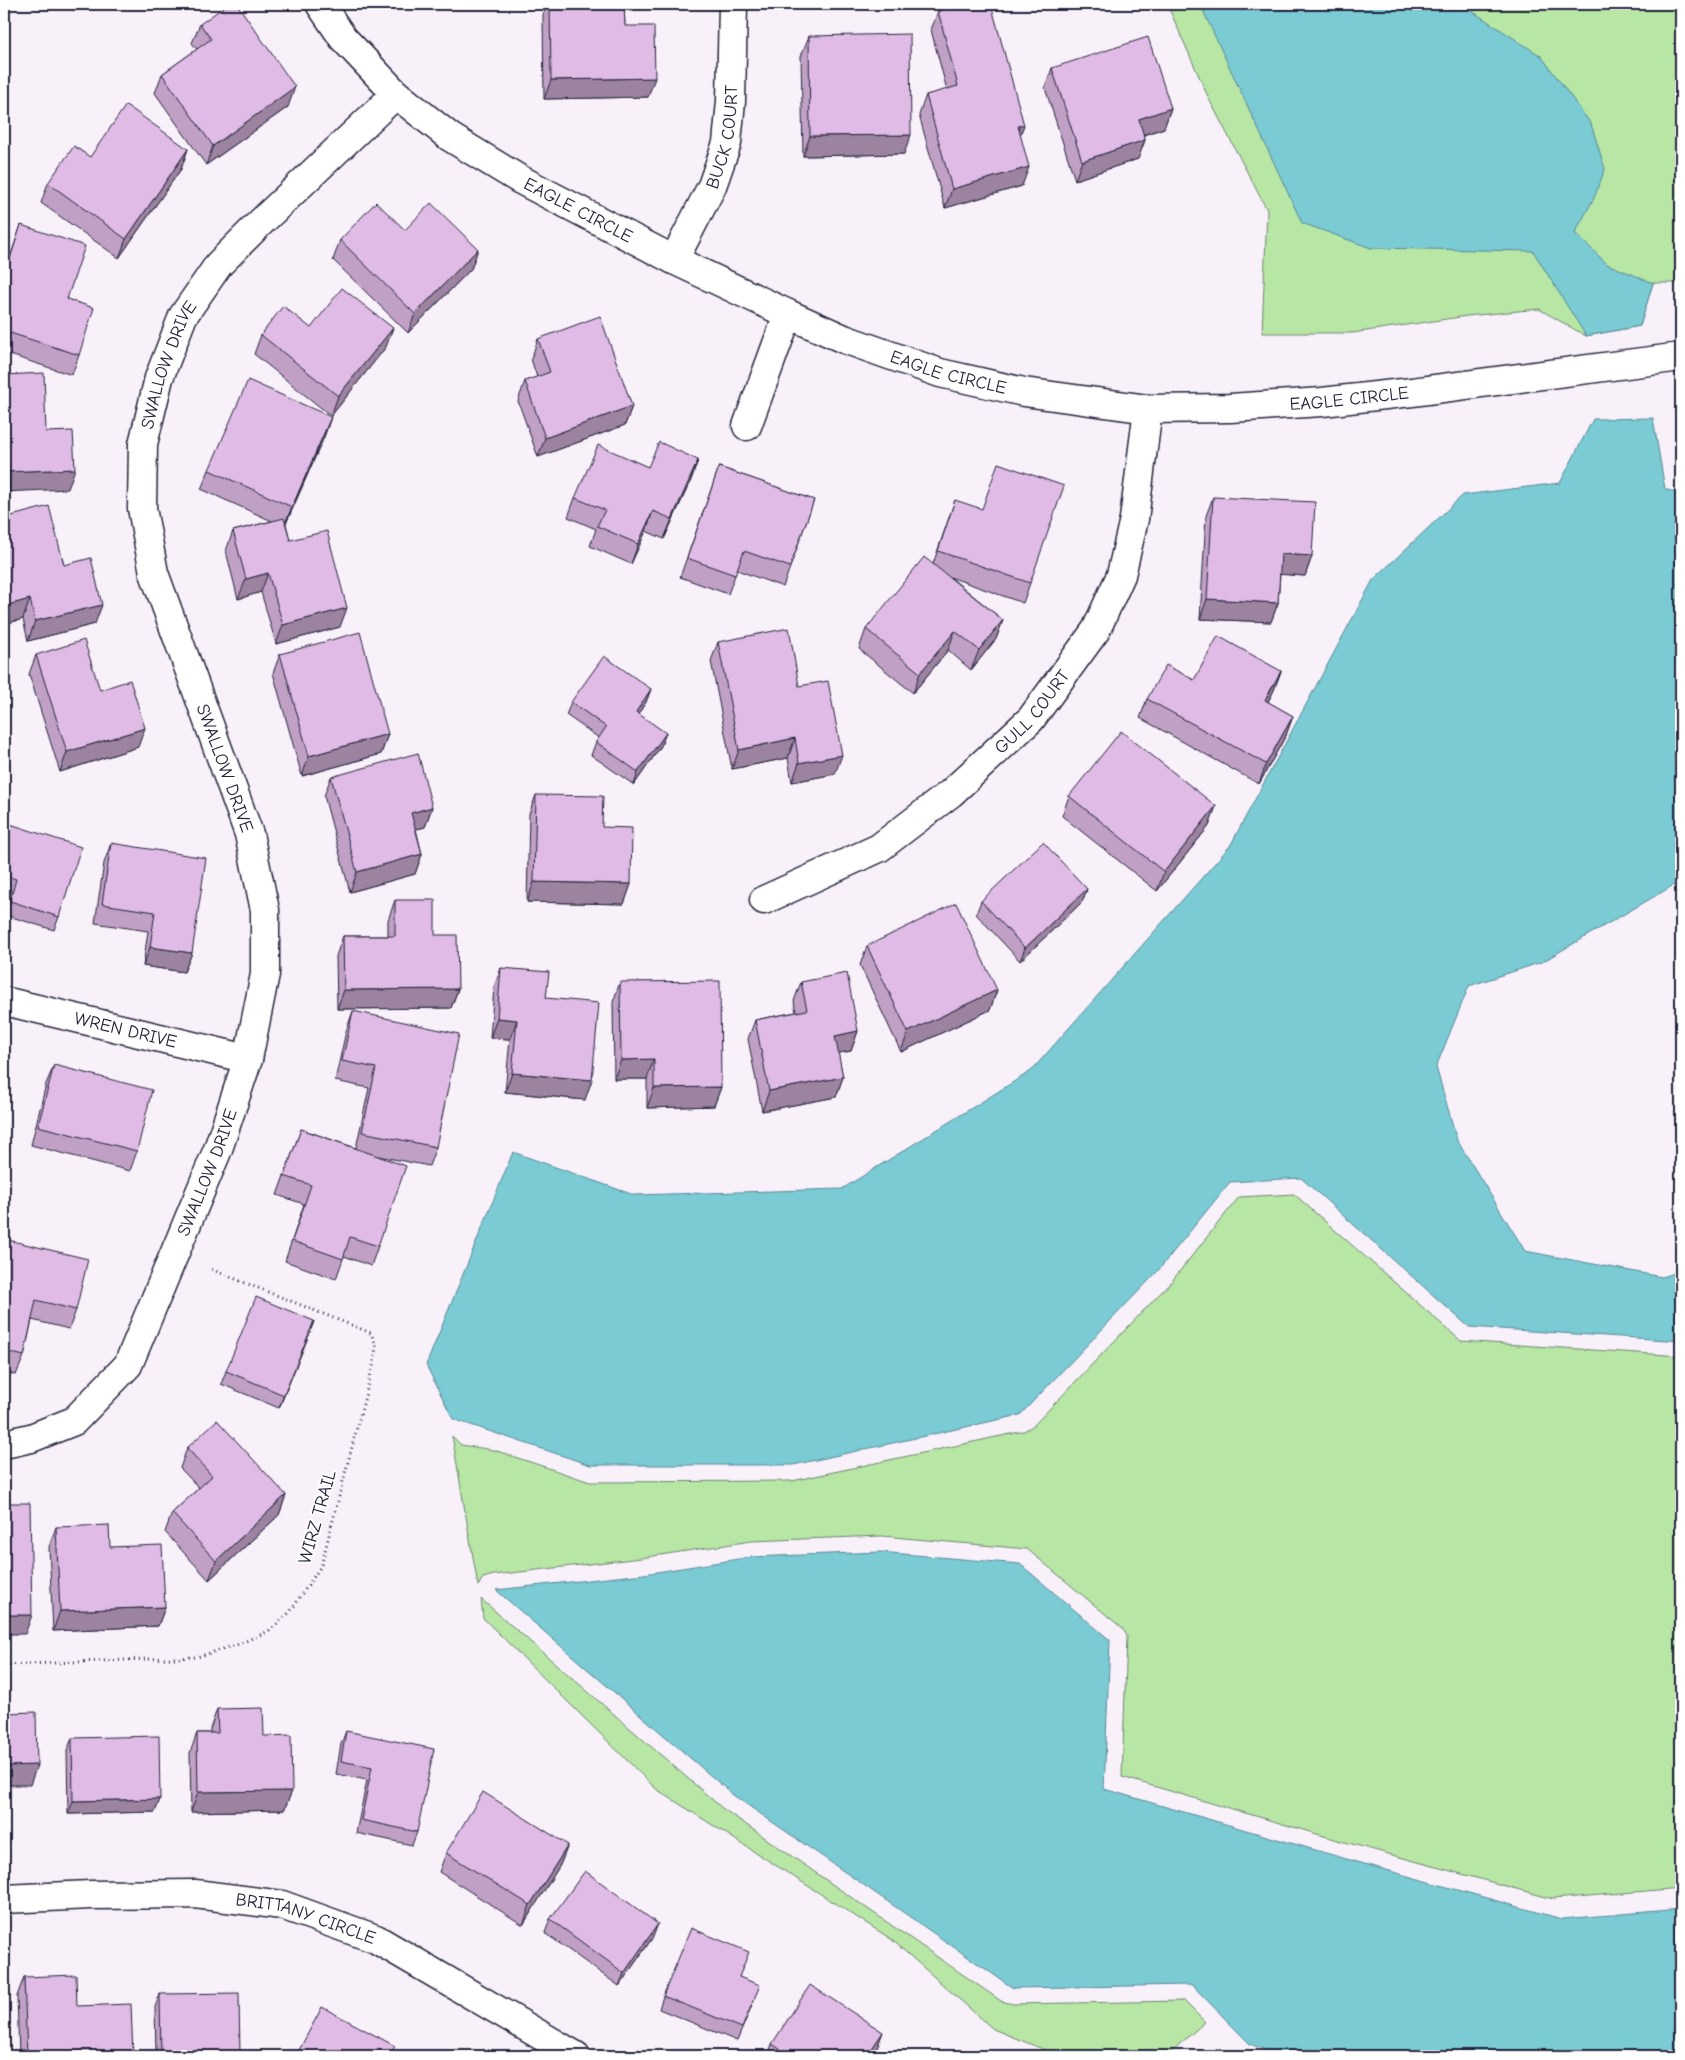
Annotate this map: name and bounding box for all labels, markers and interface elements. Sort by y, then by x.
street label: BUCK COURT [702,84,742,192]
street label: EAGLE CIRCLE [520,173,636,248]
street label: SWALLOW DRIVE [137,297,201,431]
street label: EAGLE CIRCLE [887,346,1008,399]
street label: EAGLE CIRCLE [1289,382,1410,415]
street label: GULL COURT [990,665,1075,758]
street label: SWALLOW DRIVE [192,701,258,835]
street label: WREN DRIVE [72,1008,179,1053]
street label: SWALLOW DRIVE [173,1106,242,1239]
street label: WIRZ TRAIL [294,1468,341,1566]
street label: BRITTANY CIRCLE [234,1889,379,1949]

